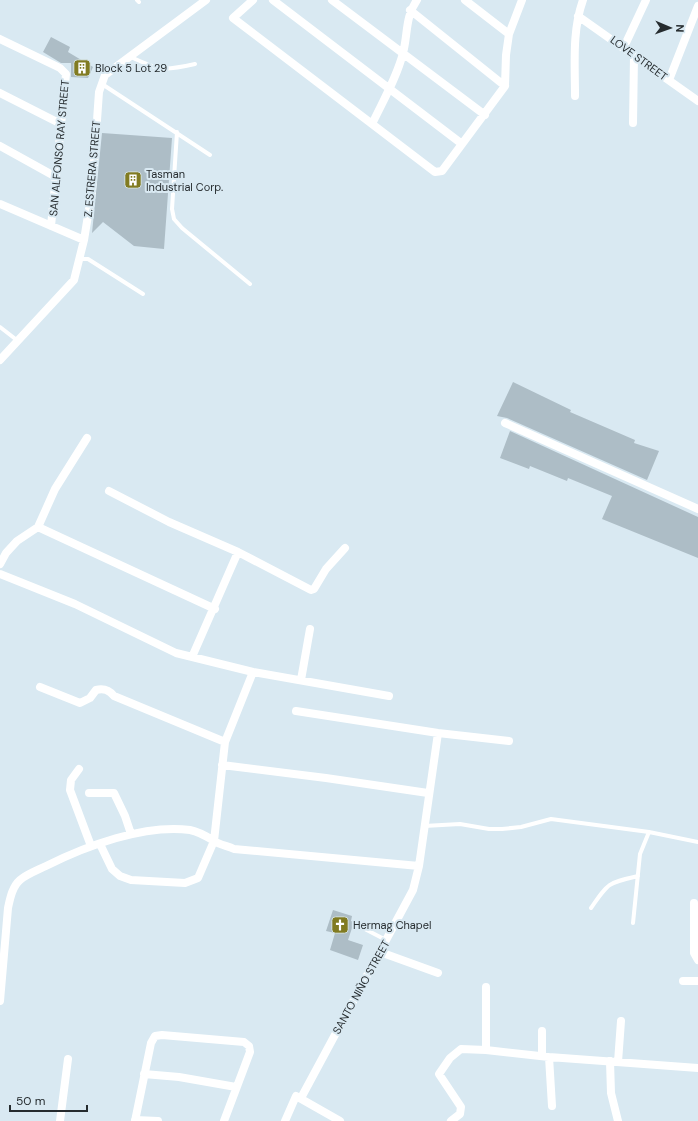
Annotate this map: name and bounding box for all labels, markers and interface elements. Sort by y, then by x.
north arrow [650,8,690,48]
text: N [673,24,687,33]
street label: LOVE STREET [608,33,670,83]
building icon: Block 5 Lot 29 [72,58,92,78]
place label: Block 5 Lot 29 [95,61,167,75]
street label: SAN ALFONSO RAY STREET [46,79,72,217]
street label: Z. ESTRERA STREET [81,120,103,218]
place label: Tasman Industrial Corp. [146,167,223,194]
building icon: Tasman Industrial Corp. [123,170,143,190]
church icon: Hermag Chapel [330,915,350,935]
place label: Hermag Chapel [353,918,431,932]
street label: SANTO NIÑO STREET [329,938,393,1036]
scale bar [10,1087,87,1113]
text: 50 m [16,1093,45,1109]

